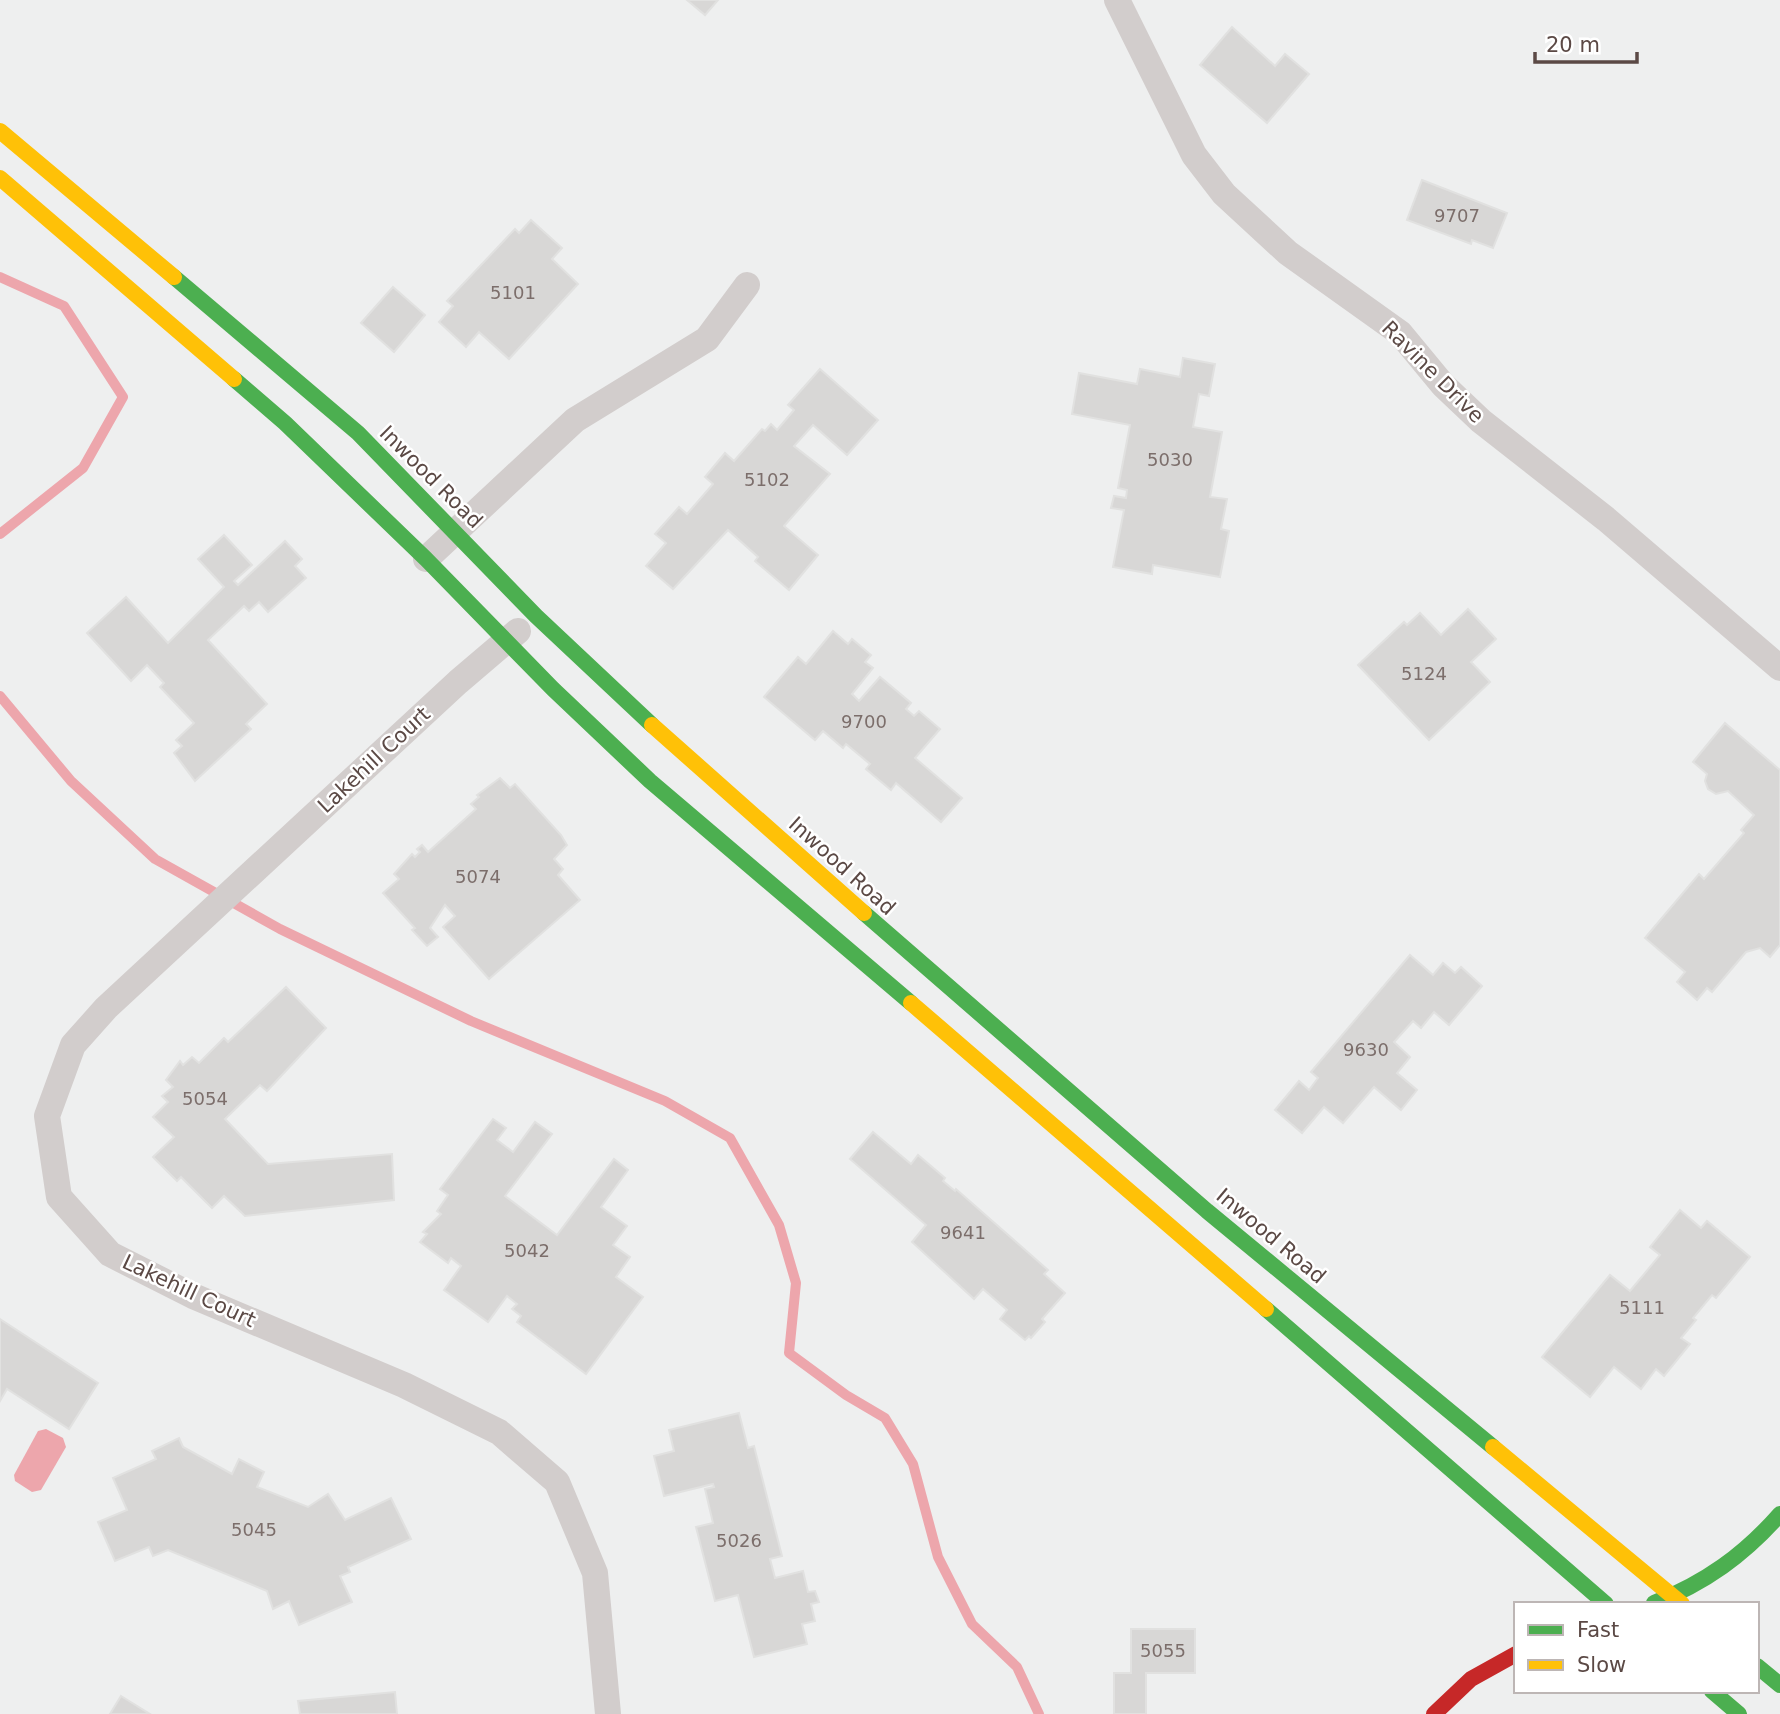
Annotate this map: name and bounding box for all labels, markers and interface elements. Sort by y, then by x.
scale bar [1535,21,1636,65]
text: 20 m [1546,33,1600,57]
house number: 9707 [1434,205,1480,226]
house number: 5101 [490,282,536,303]
street label: Ravine Drive [1377,316,1489,428]
street label: Inwood Road [375,421,487,533]
house number: 5030 [1147,449,1193,470]
house number: 5102 [744,469,790,490]
house number: 5124 [1401,663,1447,684]
street label: Lakehill Court [313,702,435,818]
house number: 9700 [841,711,887,732]
street label: Inwood Road [784,812,900,920]
house number: 5074 [455,866,501,887]
house number: 9630 [1343,1039,1389,1060]
house number: 5054 [182,1088,228,1109]
street label: Inwood Road [1212,1183,1330,1289]
house number: 9641 [940,1222,986,1243]
house number: 5042 [504,1240,550,1261]
street label: Lakehill Court [119,1250,259,1332]
house number: 5111 [1619,1297,1665,1318]
house number: 5045 [231,1519,277,1540]
house number: 5026 [716,1530,762,1551]
legend [1514,1602,1759,1693]
text: Fast [1577,1618,1619,1642]
house number: 5055 [1140,1640,1186,1661]
text: Slow [1577,1653,1626,1677]

